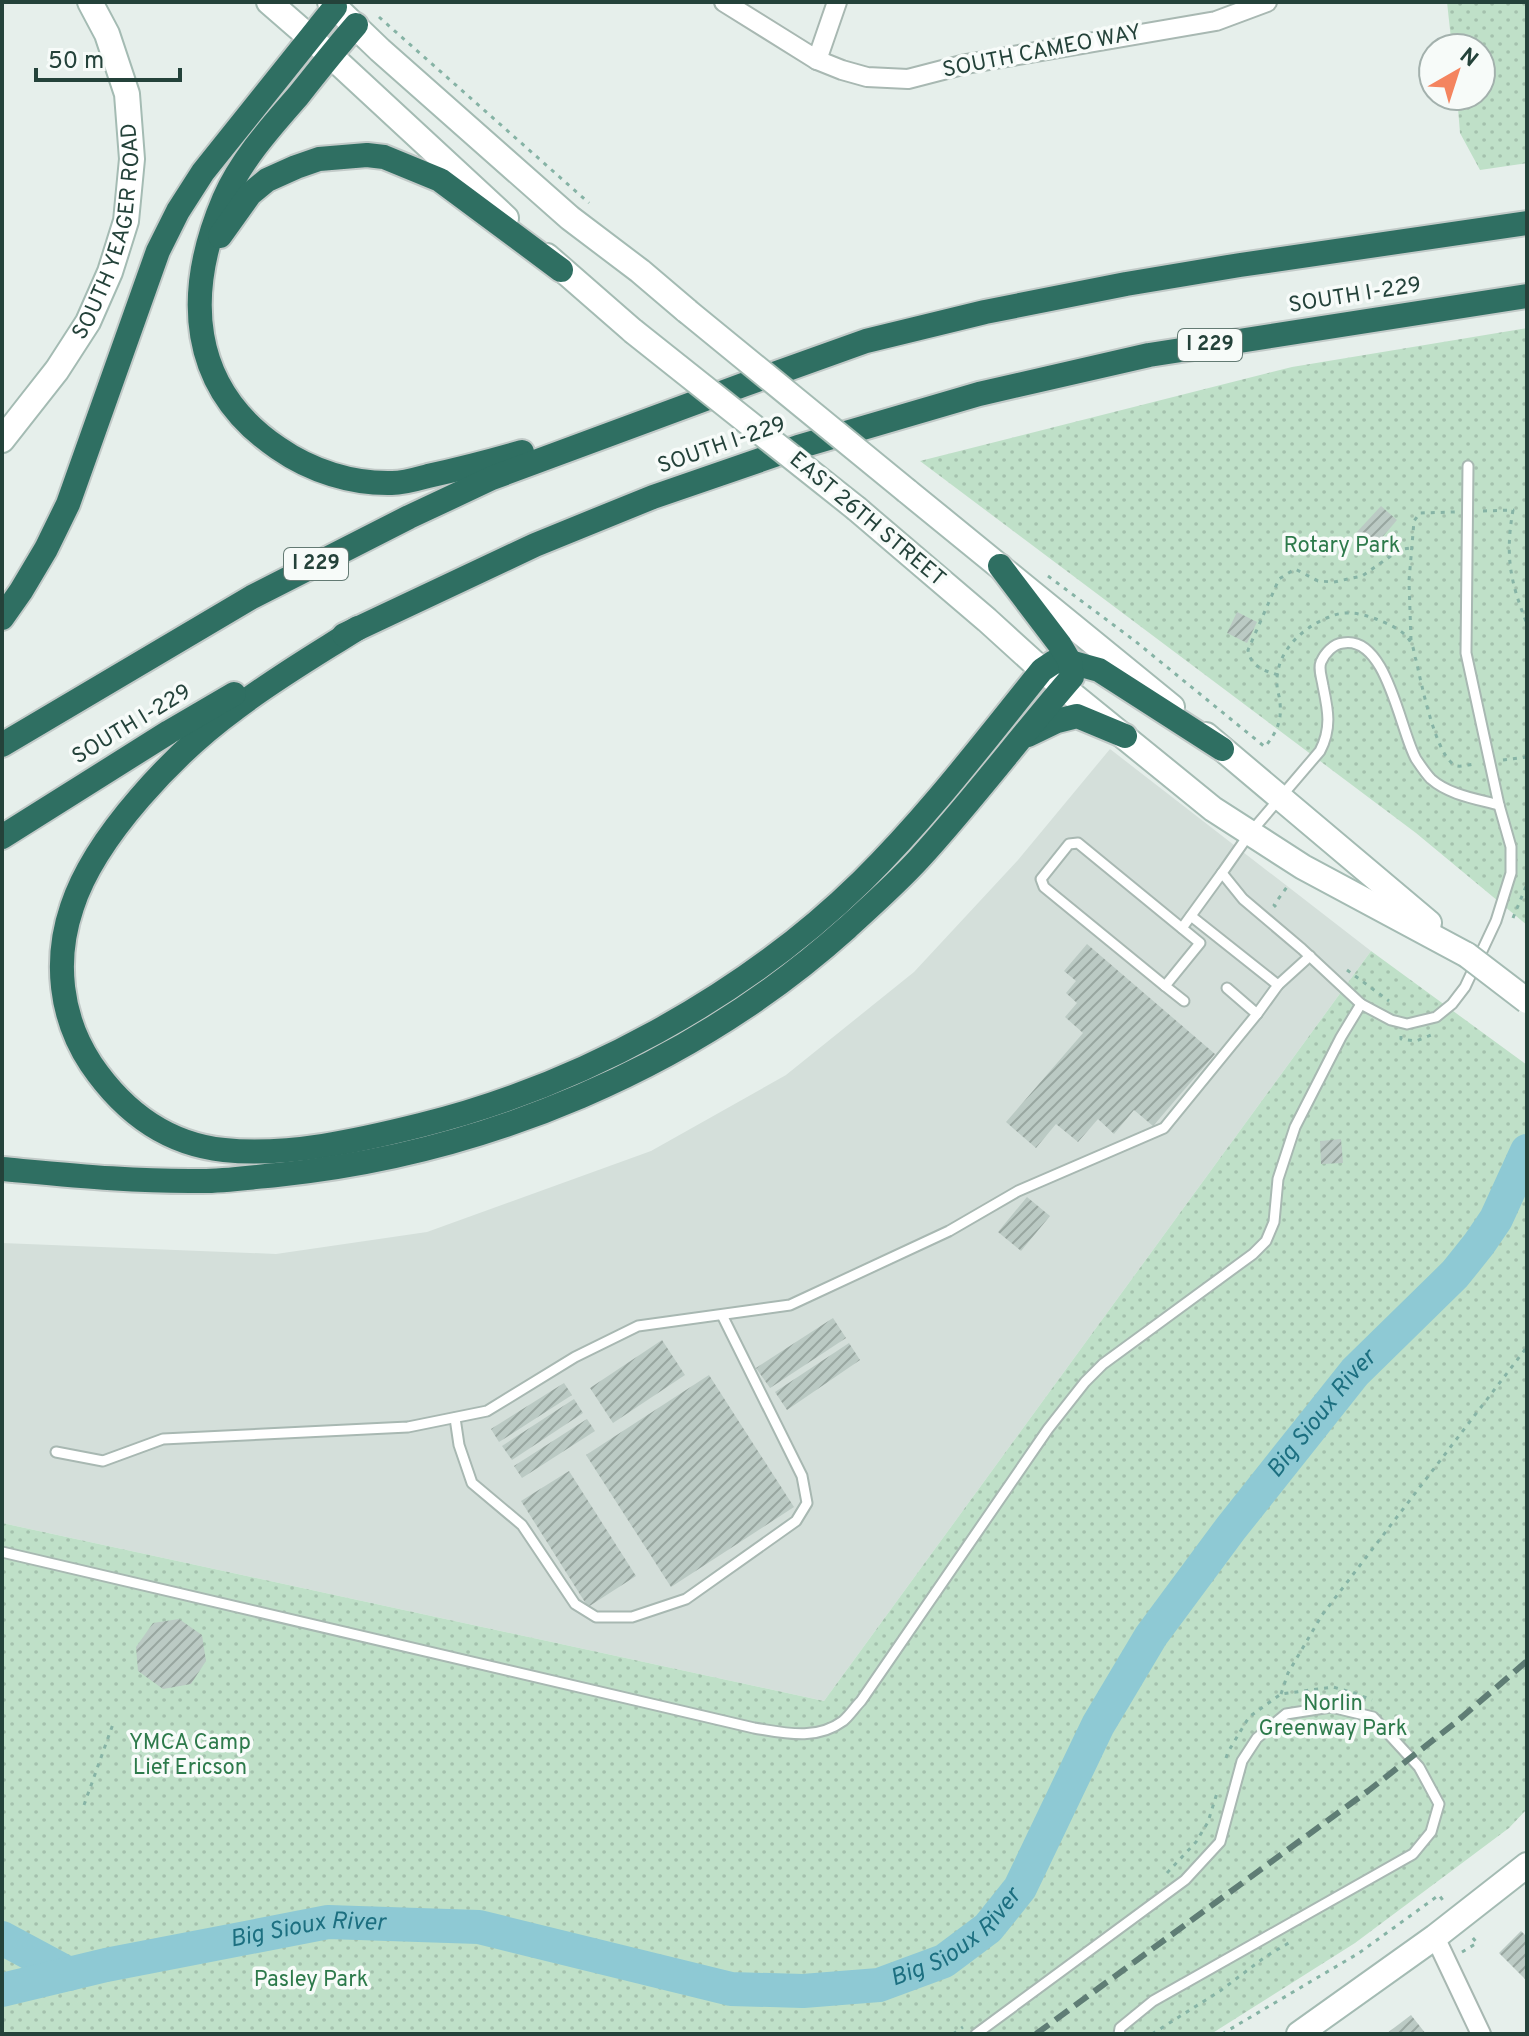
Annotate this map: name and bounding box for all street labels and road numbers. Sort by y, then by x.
street label: SOUTH CAMEO WAY [940,19,1144,85]
street label: SOUTH YEAGER ROAD [67,122,146,345]
street label: SOUTH I-229 [1287,272,1423,320]
road number: I 229 [1178,329,1242,361]
street label: SOUTH I-229 [654,411,790,481]
street label: EAST 26TH STREET [783,447,951,593]
road number: I 229 [284,548,348,580]
street label: SOUTH I-229 [68,679,196,771]

